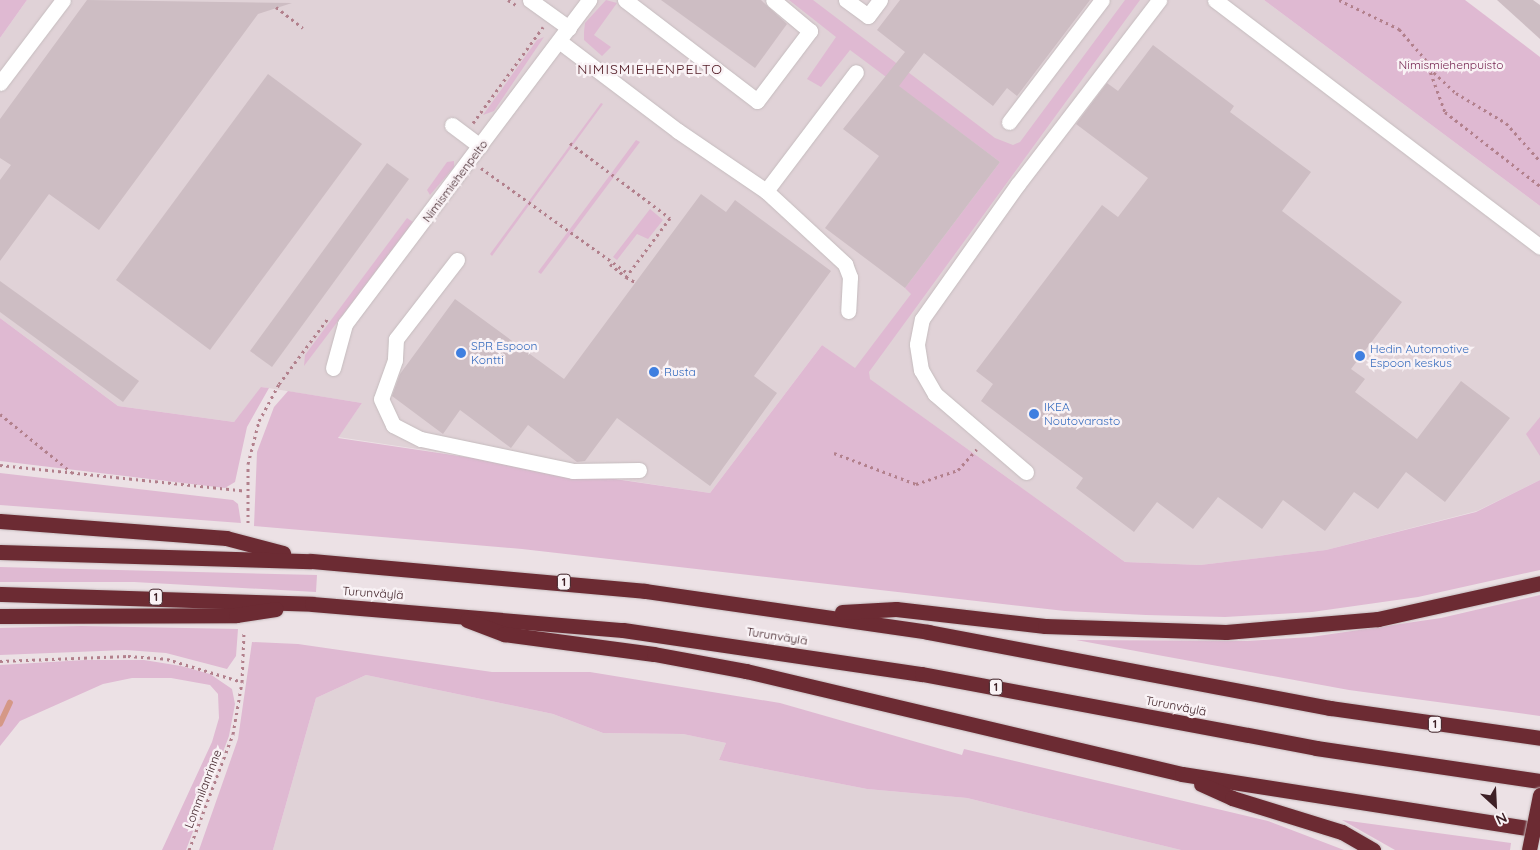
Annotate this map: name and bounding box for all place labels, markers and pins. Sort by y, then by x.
place label: SPR Espoon Kontti [471,339,537,367]
place label: Hedin Automotive Espoon keskus [1370,342,1469,370]
marker: SPR Espoon Kontti [455,347,467,359]
marker: Hedin Automotive Espoon keskus [1354,350,1366,362]
place label: Rusta [664,365,696,379]
marker: Rusta [648,366,660,378]
place label: IKEA Noutovarasto [1044,400,1120,428]
marker: IKEA Noutovarasto [1028,408,1040,420]

